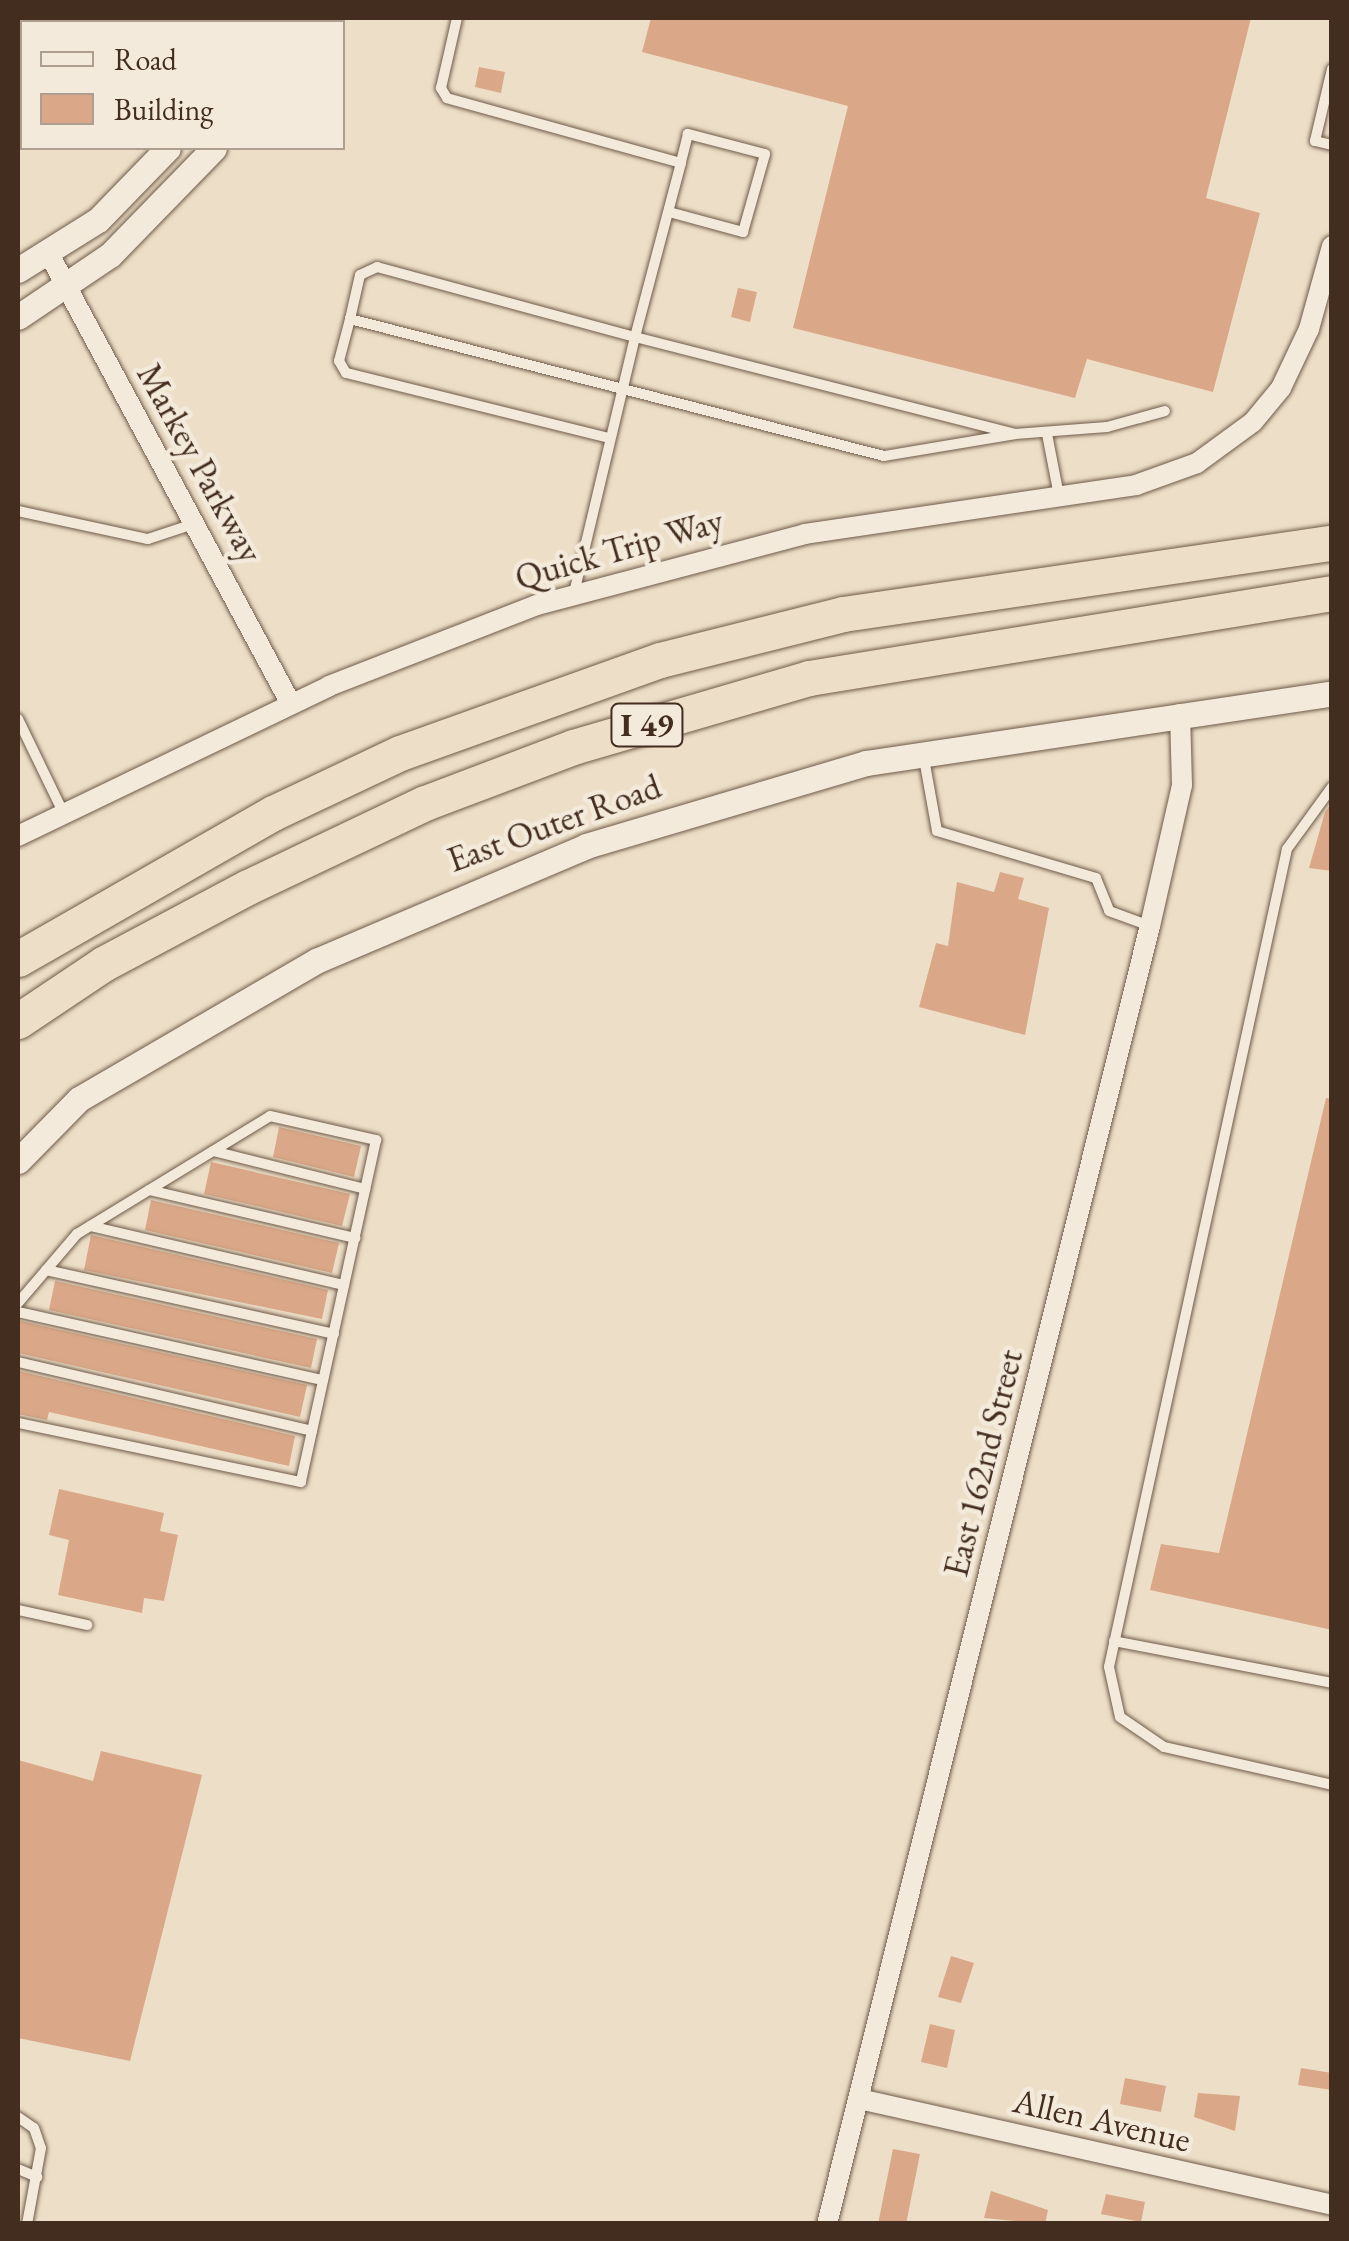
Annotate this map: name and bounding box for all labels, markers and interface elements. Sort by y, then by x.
legend [20,20,345,150]
text: Road [114,40,177,79]
text: Building [114,90,213,129]
street label: Markey Parkway [128,356,272,570]
street label: Quick Trip Way [510,499,728,599]
road number: I 49 [610,698,684,752]
street label: East Outer Road [442,765,666,881]
street label: East 162nd Street [934,1345,1032,1581]
street label: Allen Avenue [1009,2079,1195,2161]

